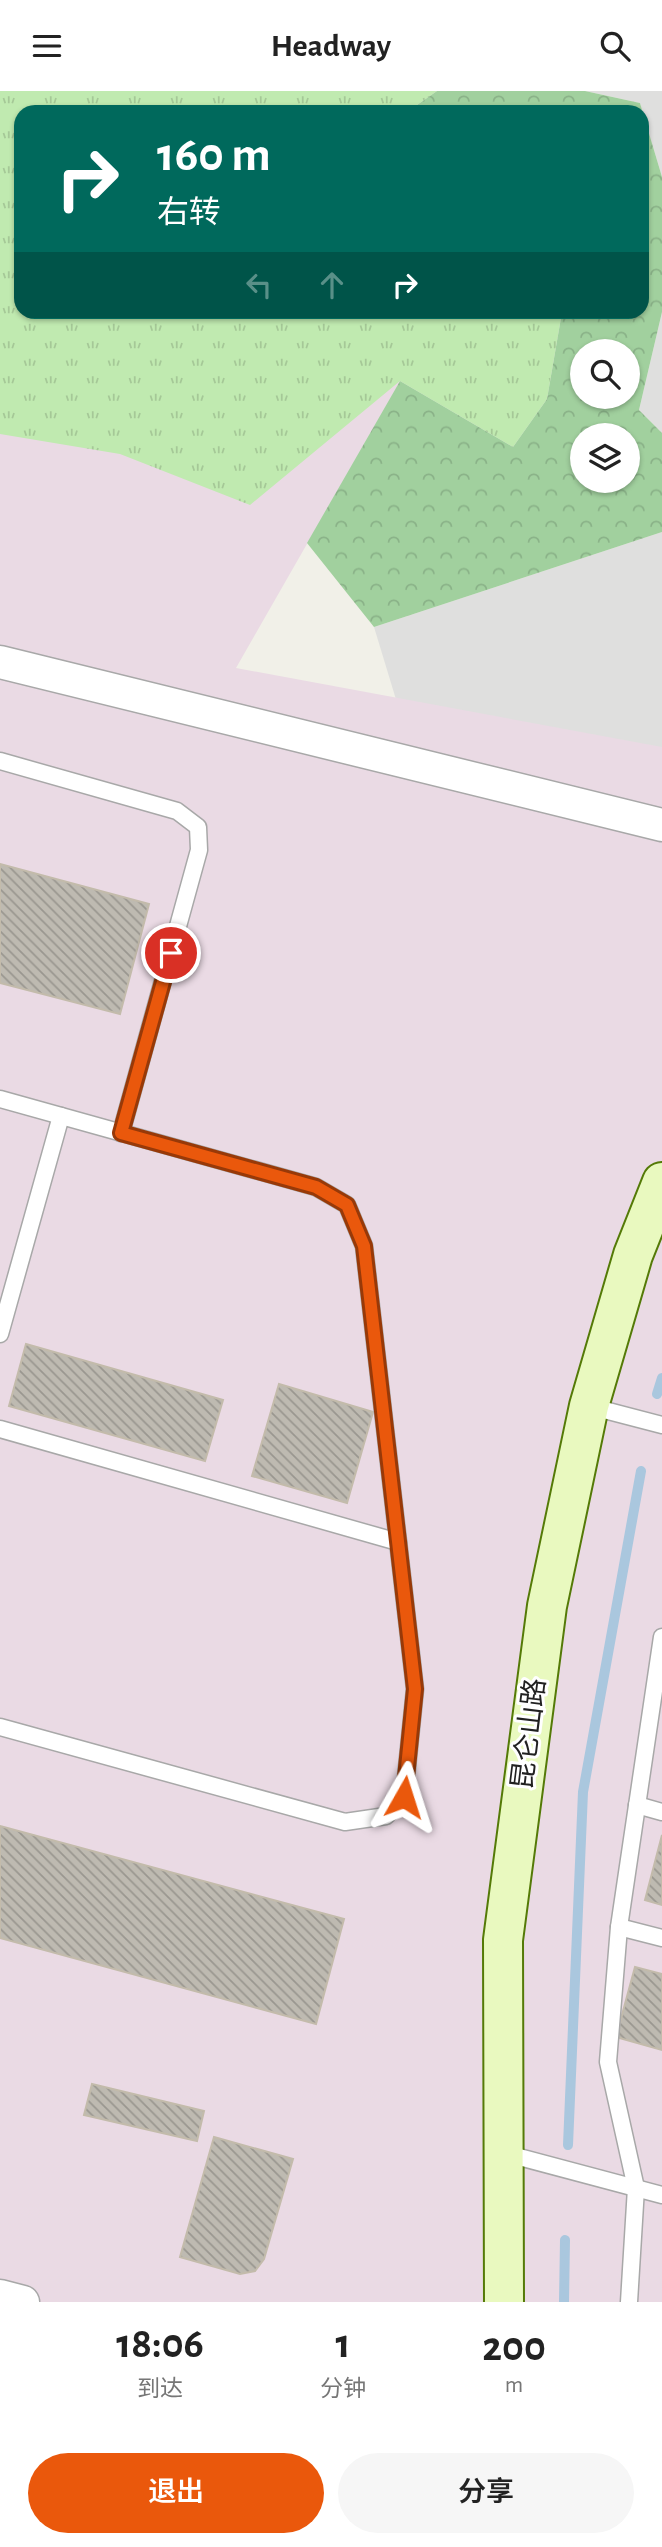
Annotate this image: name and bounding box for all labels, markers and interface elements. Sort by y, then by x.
icon: menu [28,27,66,65]
icon: search [596,27,634,65]
text: Headway [271,30,391,62]
text: 160 m [157,131,271,180]
icon: right [42,133,133,224]
text: 右转 [157,197,221,229]
icon: left [240,266,278,304]
icon: ahead [313,266,351,304]
icon: right [386,266,424,304]
map controls [570,339,640,493]
button: search [570,339,640,409]
button: layers [570,423,640,493]
pin [141,923,201,983]
icon: arrive [152,934,190,972]
street label: 昆仑山路 [507,1676,551,1791]
position arrow [367,1760,441,1834]
text: 18:06 [116,2323,204,2365]
text: 1 [335,2323,351,2365]
text: 200 [482,2326,546,2368]
text: m [505,2374,523,2397]
text: 到达 [137,2378,183,2401]
text: 分钟 [320,2378,366,2401]
button: 退出 [28,2453,324,2533]
button: 分享 [338,2453,634,2533]

